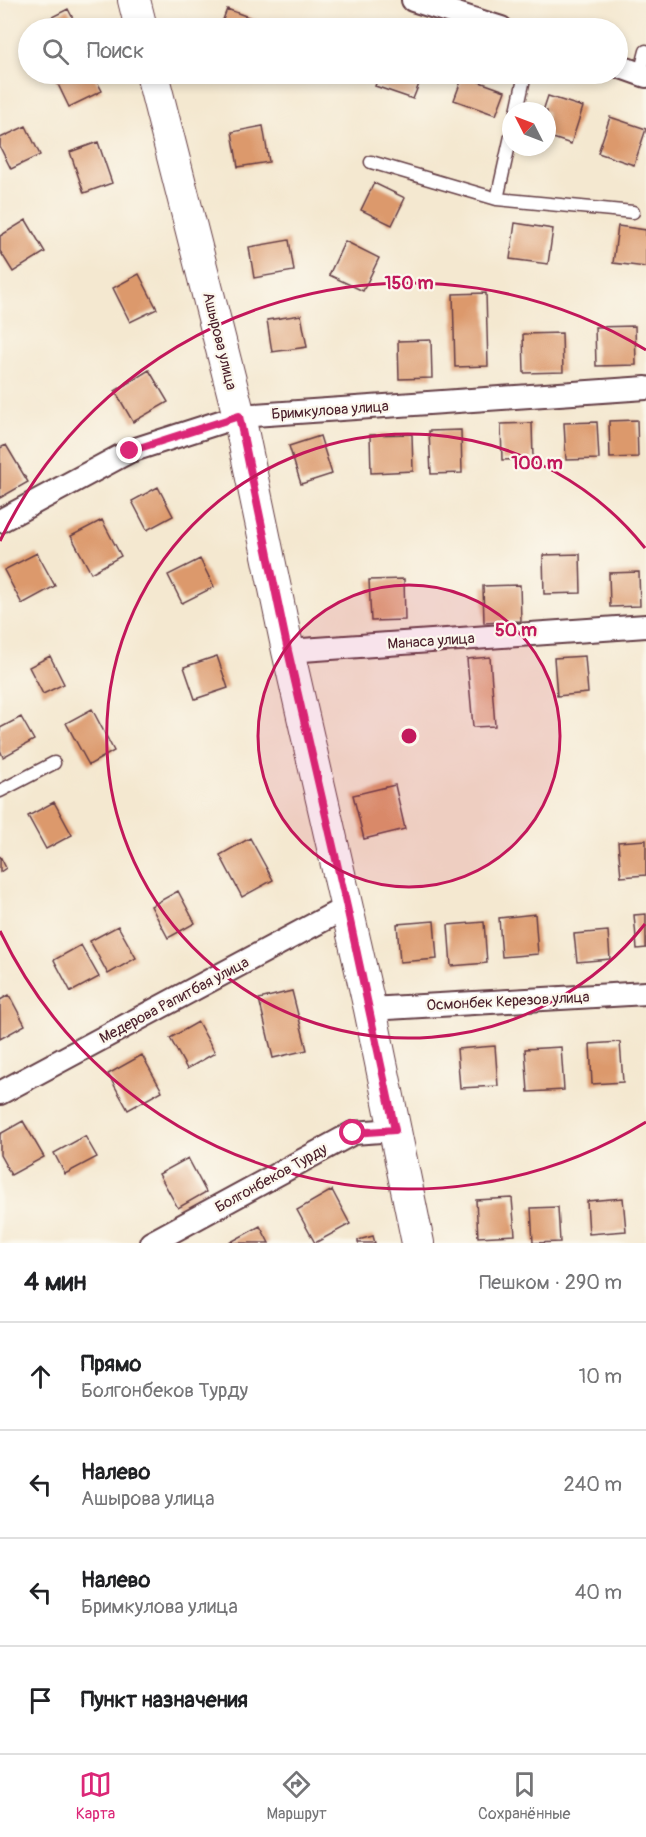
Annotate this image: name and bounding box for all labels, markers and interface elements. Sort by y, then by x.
search box [18,18,628,84]
icon: search [39,35,72,68]
text: Поиск [87,37,144,65]
north arrow [502,102,556,156]
text: 150 m [385,272,434,295]
street label: Ашырова улица [198,290,241,392]
street label: Бримкулова улица [271,397,389,424]
route end [116,437,142,463]
text: 100 m [511,452,563,475]
text: 50 m [495,619,537,642]
street label: Манаса улица [387,629,475,654]
centre of rings [399,726,419,746]
street label: Медерова Рапитбая улица [96,953,252,1048]
street label: Осмонбек Керезов улица [426,988,590,1015]
route start [339,1119,365,1145]
street label: Болгонбеков Турду [212,1139,331,1217]
text: 4 мин [24,1266,86,1298]
text: Пешком · 290 m [479,1270,622,1295]
text: Прямо [81,1350,141,1378]
icon: ahead [24,1360,57,1393]
text: 10 m [578,1364,622,1389]
text: Болгонбеков Турду [81,1378,248,1403]
text: Налево [81,1458,150,1486]
icon: left [24,1468,57,1501]
text: 240 m [563,1472,622,1497]
text: Ашырова улица [81,1486,214,1511]
text: Налево [81,1566,150,1594]
icon: left [24,1576,57,1609]
text: 40 m [575,1580,622,1605]
text: Бримкулова улица [81,1594,238,1619]
icon: arrive [24,1684,57,1717]
text: Пункт назначения [81,1686,248,1714]
tab: Карта [76,1768,115,1824]
tab: Маршрут [267,1768,327,1824]
tab: Сохранённые [478,1768,570,1824]

